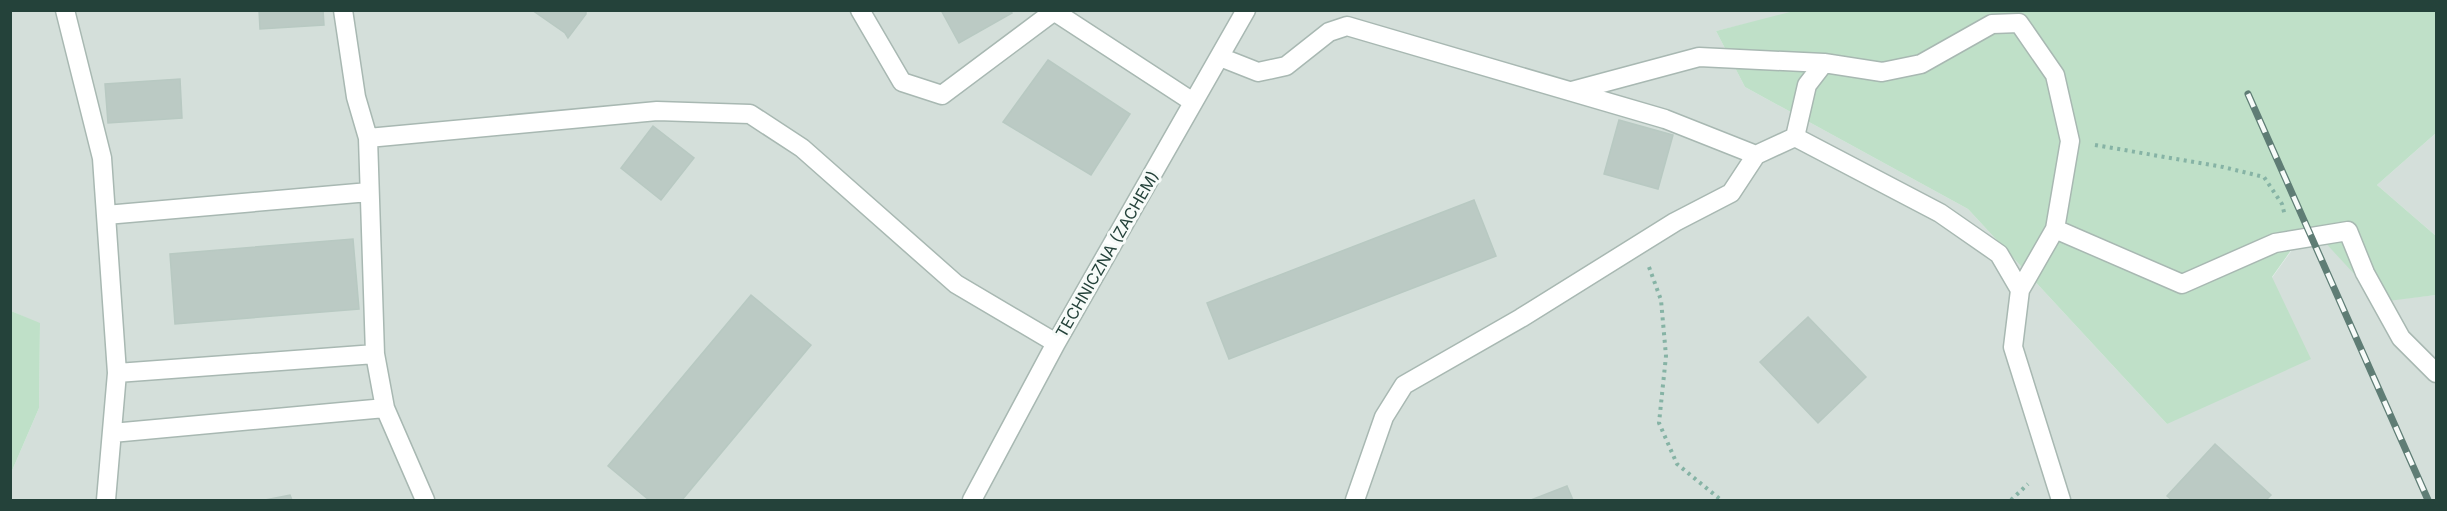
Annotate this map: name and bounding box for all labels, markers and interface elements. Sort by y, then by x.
street label: TECHNICZNA (ZACHEM) [1051,167,1163,341]

